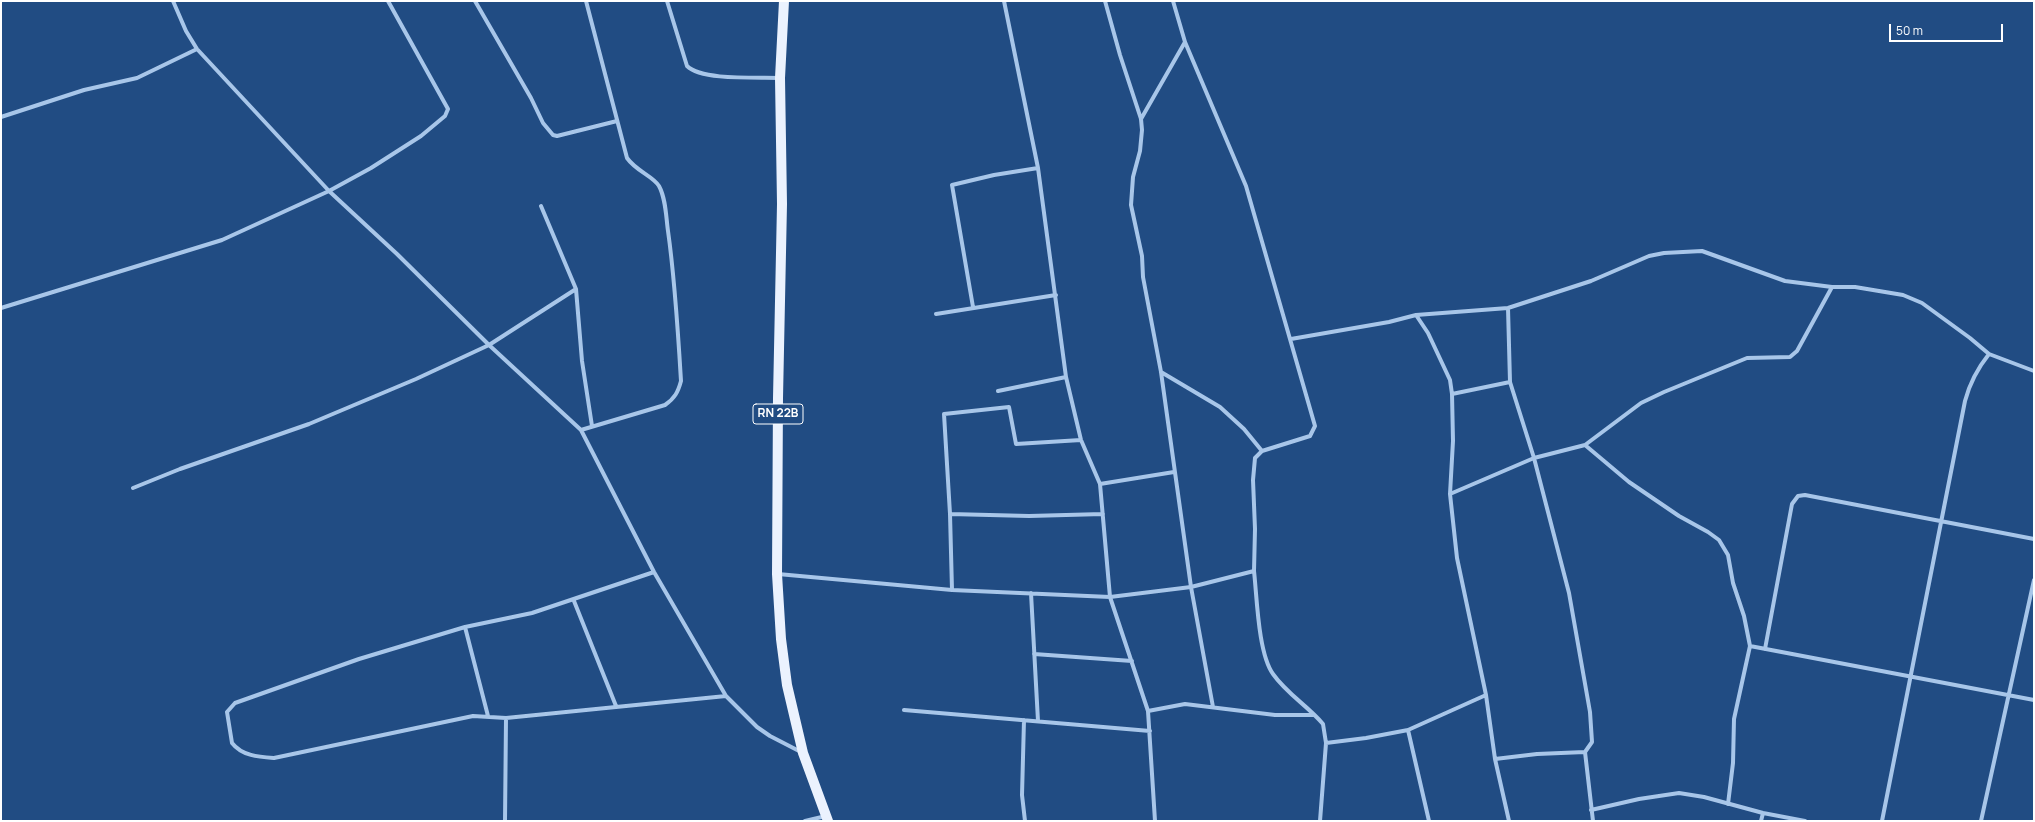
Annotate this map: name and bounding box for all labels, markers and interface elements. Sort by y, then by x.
scale bar [1891,16,2005,42]
text: 50 m [1896,22,1923,39]
road number: RN 22B [753,404,803,424]

